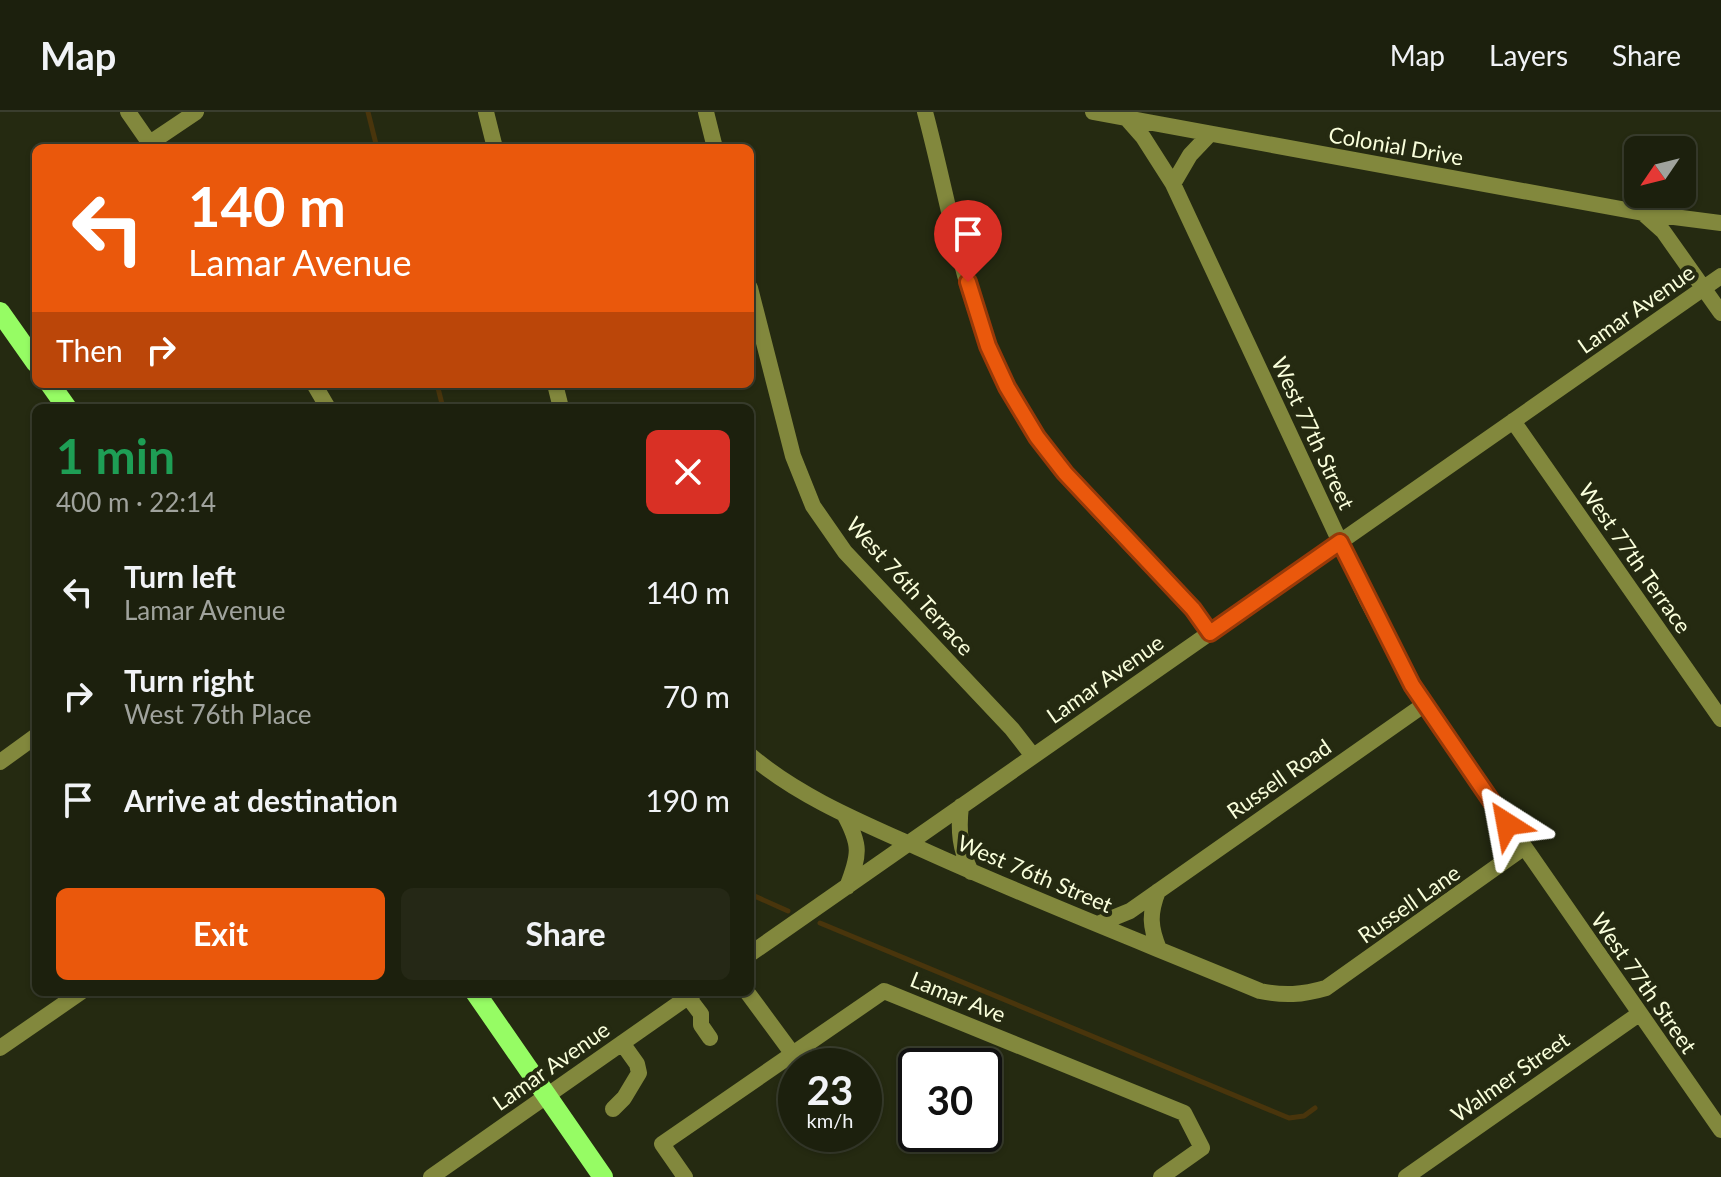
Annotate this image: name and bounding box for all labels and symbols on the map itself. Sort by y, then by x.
street label: Colonial Drive [1327,120,1466,171]
north arrow [1624,136,1696,208]
pin [934,200,1002,282]
street label: Lamar Avenue [1572,258,1699,359]
street label: West 77th Street [1266,352,1361,514]
street label: West 77th Terrace [1573,477,1697,638]
street label: West 76th Terrace [841,511,980,661]
street label: Lamar Avenue [1041,628,1168,729]
street label: Russell Road [1221,733,1336,824]
position arrow [1465,782,1549,866]
street label: West 76th Street [954,829,1117,918]
street label: Russell Lane [1352,859,1465,949]
street label: West 77th Street [1586,907,1703,1058]
street label: Lamar Ave [907,965,1010,1028]
street label: Lamar Avenue [487,1015,614,1116]
street label: Walmer Street [1445,1026,1574,1127]
speed limit sign: 30 [898,1048,1002,1152]

